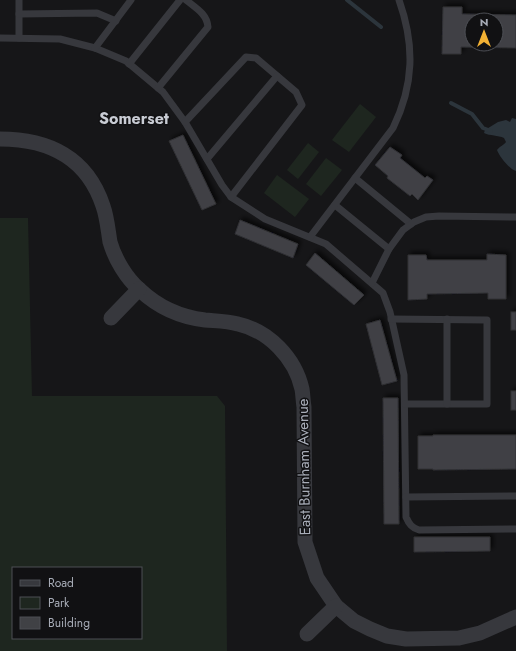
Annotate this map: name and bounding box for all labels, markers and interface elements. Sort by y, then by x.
north arrow [464,12,504,52]
text: N [480,14,488,30]
district label: Somerset [99,107,170,130]
street label: East Burnham Avenue [292,398,316,536]
legend [12,567,142,639]
text: Road [48,574,74,592]
text: Park [48,594,70,612]
text: Building [48,614,90,632]

